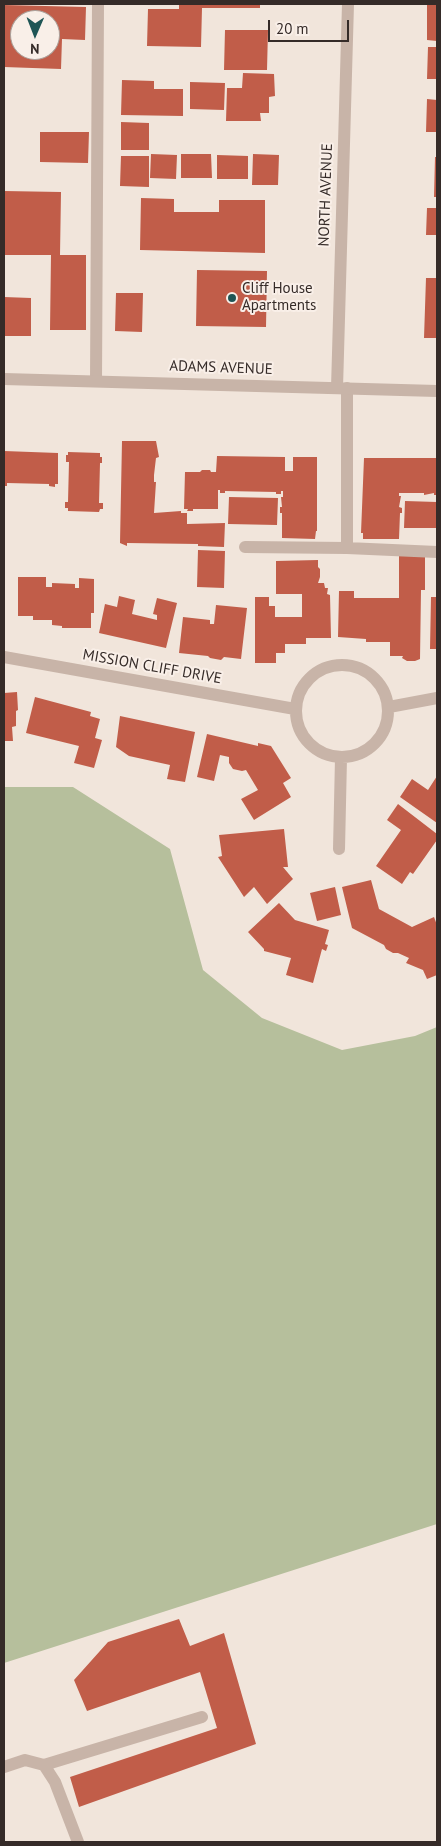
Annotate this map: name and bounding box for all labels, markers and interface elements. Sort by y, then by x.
north arrow [10,10,60,60]
scale bar [271,10,352,42]
text: 20 m [276,19,309,38]
text: N [30,40,40,58]
street label: NORTH AVENUE [315,143,337,247]
place label: Cliff House Apartments [242,280,316,315]
marker: Cliff House Apartments [226,292,238,304]
street label: ADAMS AVENUE [169,357,273,379]
street label: MISSION CLIFF DRIVE [81,646,223,688]

